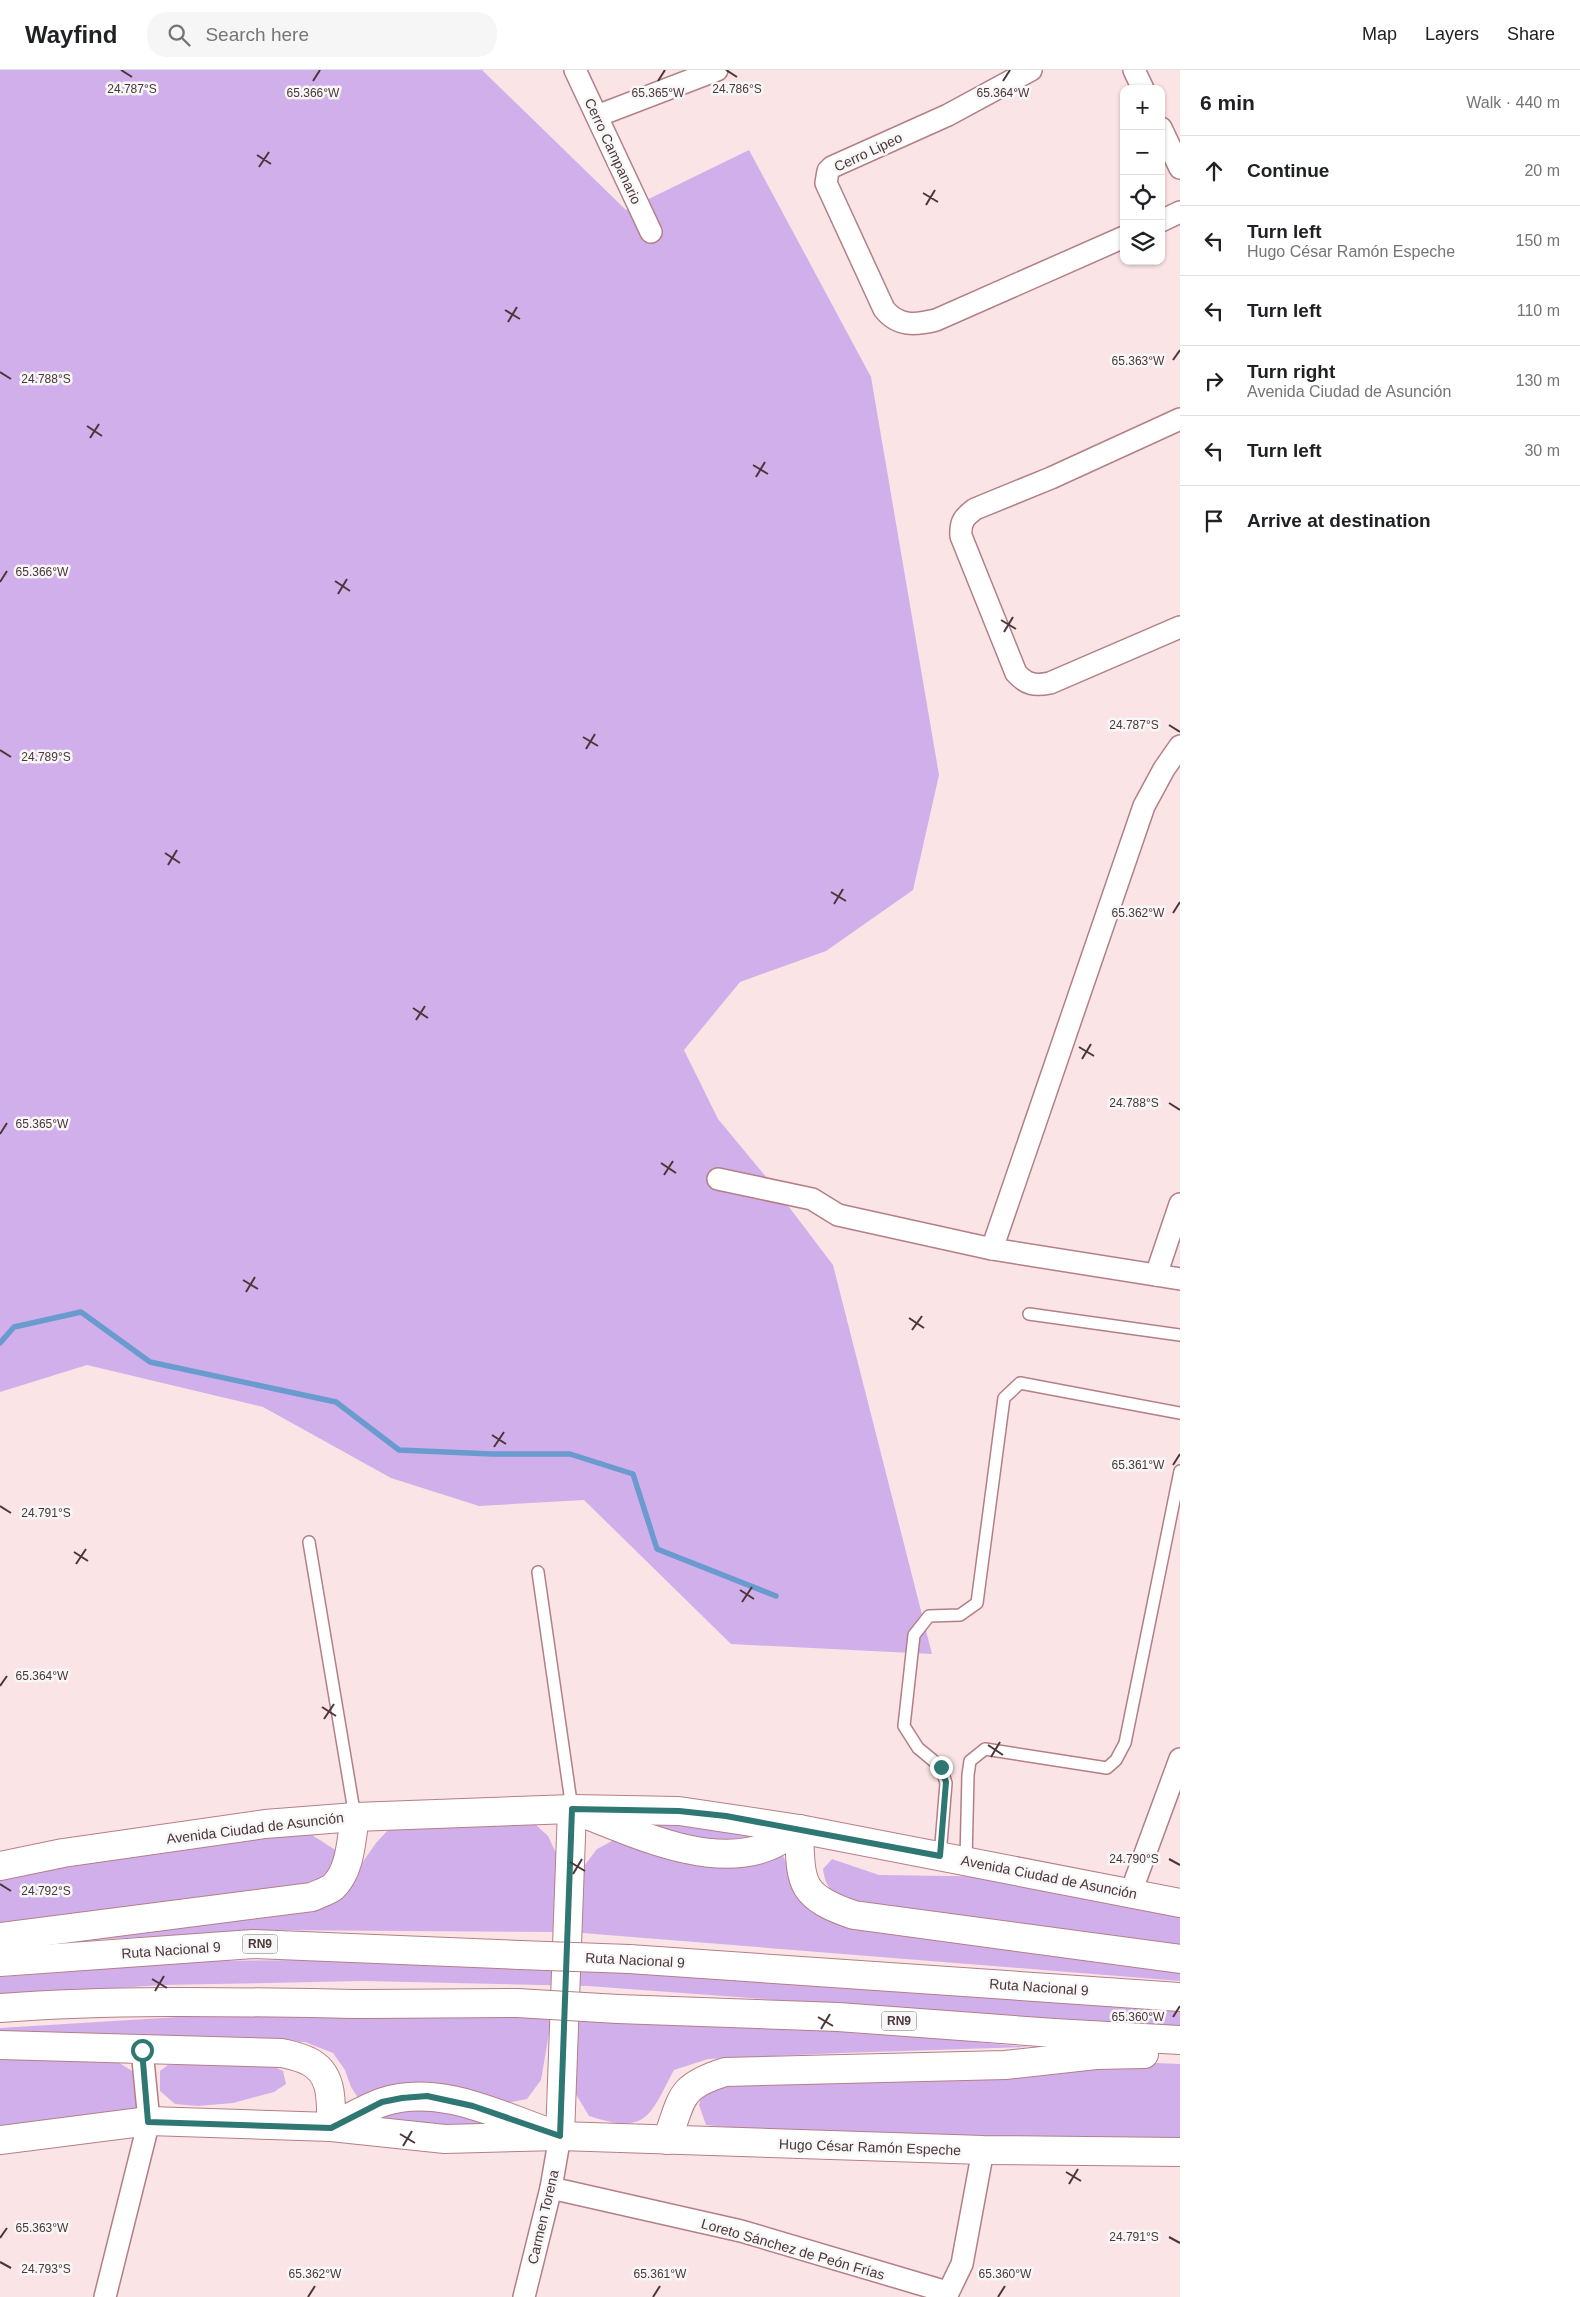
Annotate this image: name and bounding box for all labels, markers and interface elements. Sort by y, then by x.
search box [147,12,497,57]
text: Wayfind [25,21,117,48]
icon: search [165,21,193,49]
text: Search here [205,24,309,45]
text: Map [1362,24,1397,44]
text: Layers [1425,24,1479,44]
text: Share [1507,24,1555,44]
text: 24.787°S [107,82,157,96]
text: 24.786°S [712,82,762,96]
map controls [1120,85,1165,265]
button: + [1120,85,1165,130]
text: 65.366°W [287,86,340,100]
text: 65.365°W [632,86,685,100]
text: 65.364°W [977,86,1030,100]
text: 6 min [1200,91,1255,114]
text: Walk · 440 m [1466,94,1560,111]
street label: Cerro Campanario [581,95,645,207]
street label: Cerro Lipeo [831,129,905,175]
button: − [1120,130,1165,175]
icon: ahead [1200,157,1228,185]
text: Continue [1247,160,1329,181]
text: 20 m [1524,162,1560,179]
button: locate [1120,175,1165,220]
button: layers [1120,220,1165,265]
text: Turn left [1247,221,1322,242]
icon: left [1200,227,1228,255]
text: 150 m [1516,232,1560,249]
text: Hugo César Ramón Espeche [1247,243,1455,260]
icon: left [1200,297,1228,325]
text: Turn left [1247,300,1322,321]
text: 110 m [1517,302,1560,319]
text: 65.363°W [1112,354,1165,368]
text: Turn right [1247,361,1335,382]
icon: right [1200,367,1228,395]
text: 24.788°S [21,372,71,386]
text: 130 m [1516,372,1560,389]
text: Avenida Ciudad de Asunción [1247,383,1451,400]
icon: left [1200,437,1228,465]
text: Turn left [1247,440,1322,461]
text: 30 m [1524,442,1560,459]
icon: arrive [1200,507,1228,535]
text: Arrive at destination [1247,510,1431,531]
text: 65.366°W [16,565,69,579]
text: 24.787°S [1109,718,1159,732]
text: 24.789°S [21,750,71,764]
text: 65.362°W [1112,906,1165,920]
text: 24.788°S [1109,1096,1159,1110]
text: 65.365°W [16,1117,69,1131]
text: 65.361°W [1112,1458,1165,1472]
text: 24.791°S [21,1506,71,1520]
text: 65.364°W [16,1669,69,1683]
route end [930,1756,953,1779]
street label: Avenida Ciudad de Asunción [165,1809,345,1847]
street label: Avenida Ciudad de Asunción [960,1852,1138,1902]
text: 24.790°S [1109,1852,1159,1866]
text: 24.792°S [21,1884,71,1898]
road number: RN9 [242,1935,278,1954]
street label: Ruta Nacional 9 [121,1939,221,1961]
street label: Ruta Nacional 9 [585,1949,685,1971]
street label: Ruta Nacional 9 [989,1976,1089,1998]
text: 65.360°W [1112,2010,1165,2024]
road number: RN9 [882,2012,916,2030]
route start [131,2039,154,2062]
street label: Hugo César Ramón Espeche [779,2136,961,2158]
street label: Carmen Torena [524,2168,562,2266]
street label: Loreto Sánchez de Peón Frías [700,2215,886,2283]
text: 65.363°W [16,2221,69,2235]
text: 24.791°S [1109,2230,1159,2244]
text: 24.793°S [21,2262,71,2276]
text: 65.362°W [289,2267,342,2281]
text: 65.361°W [634,2267,687,2281]
text: 65.360°W [979,2267,1032,2281]

